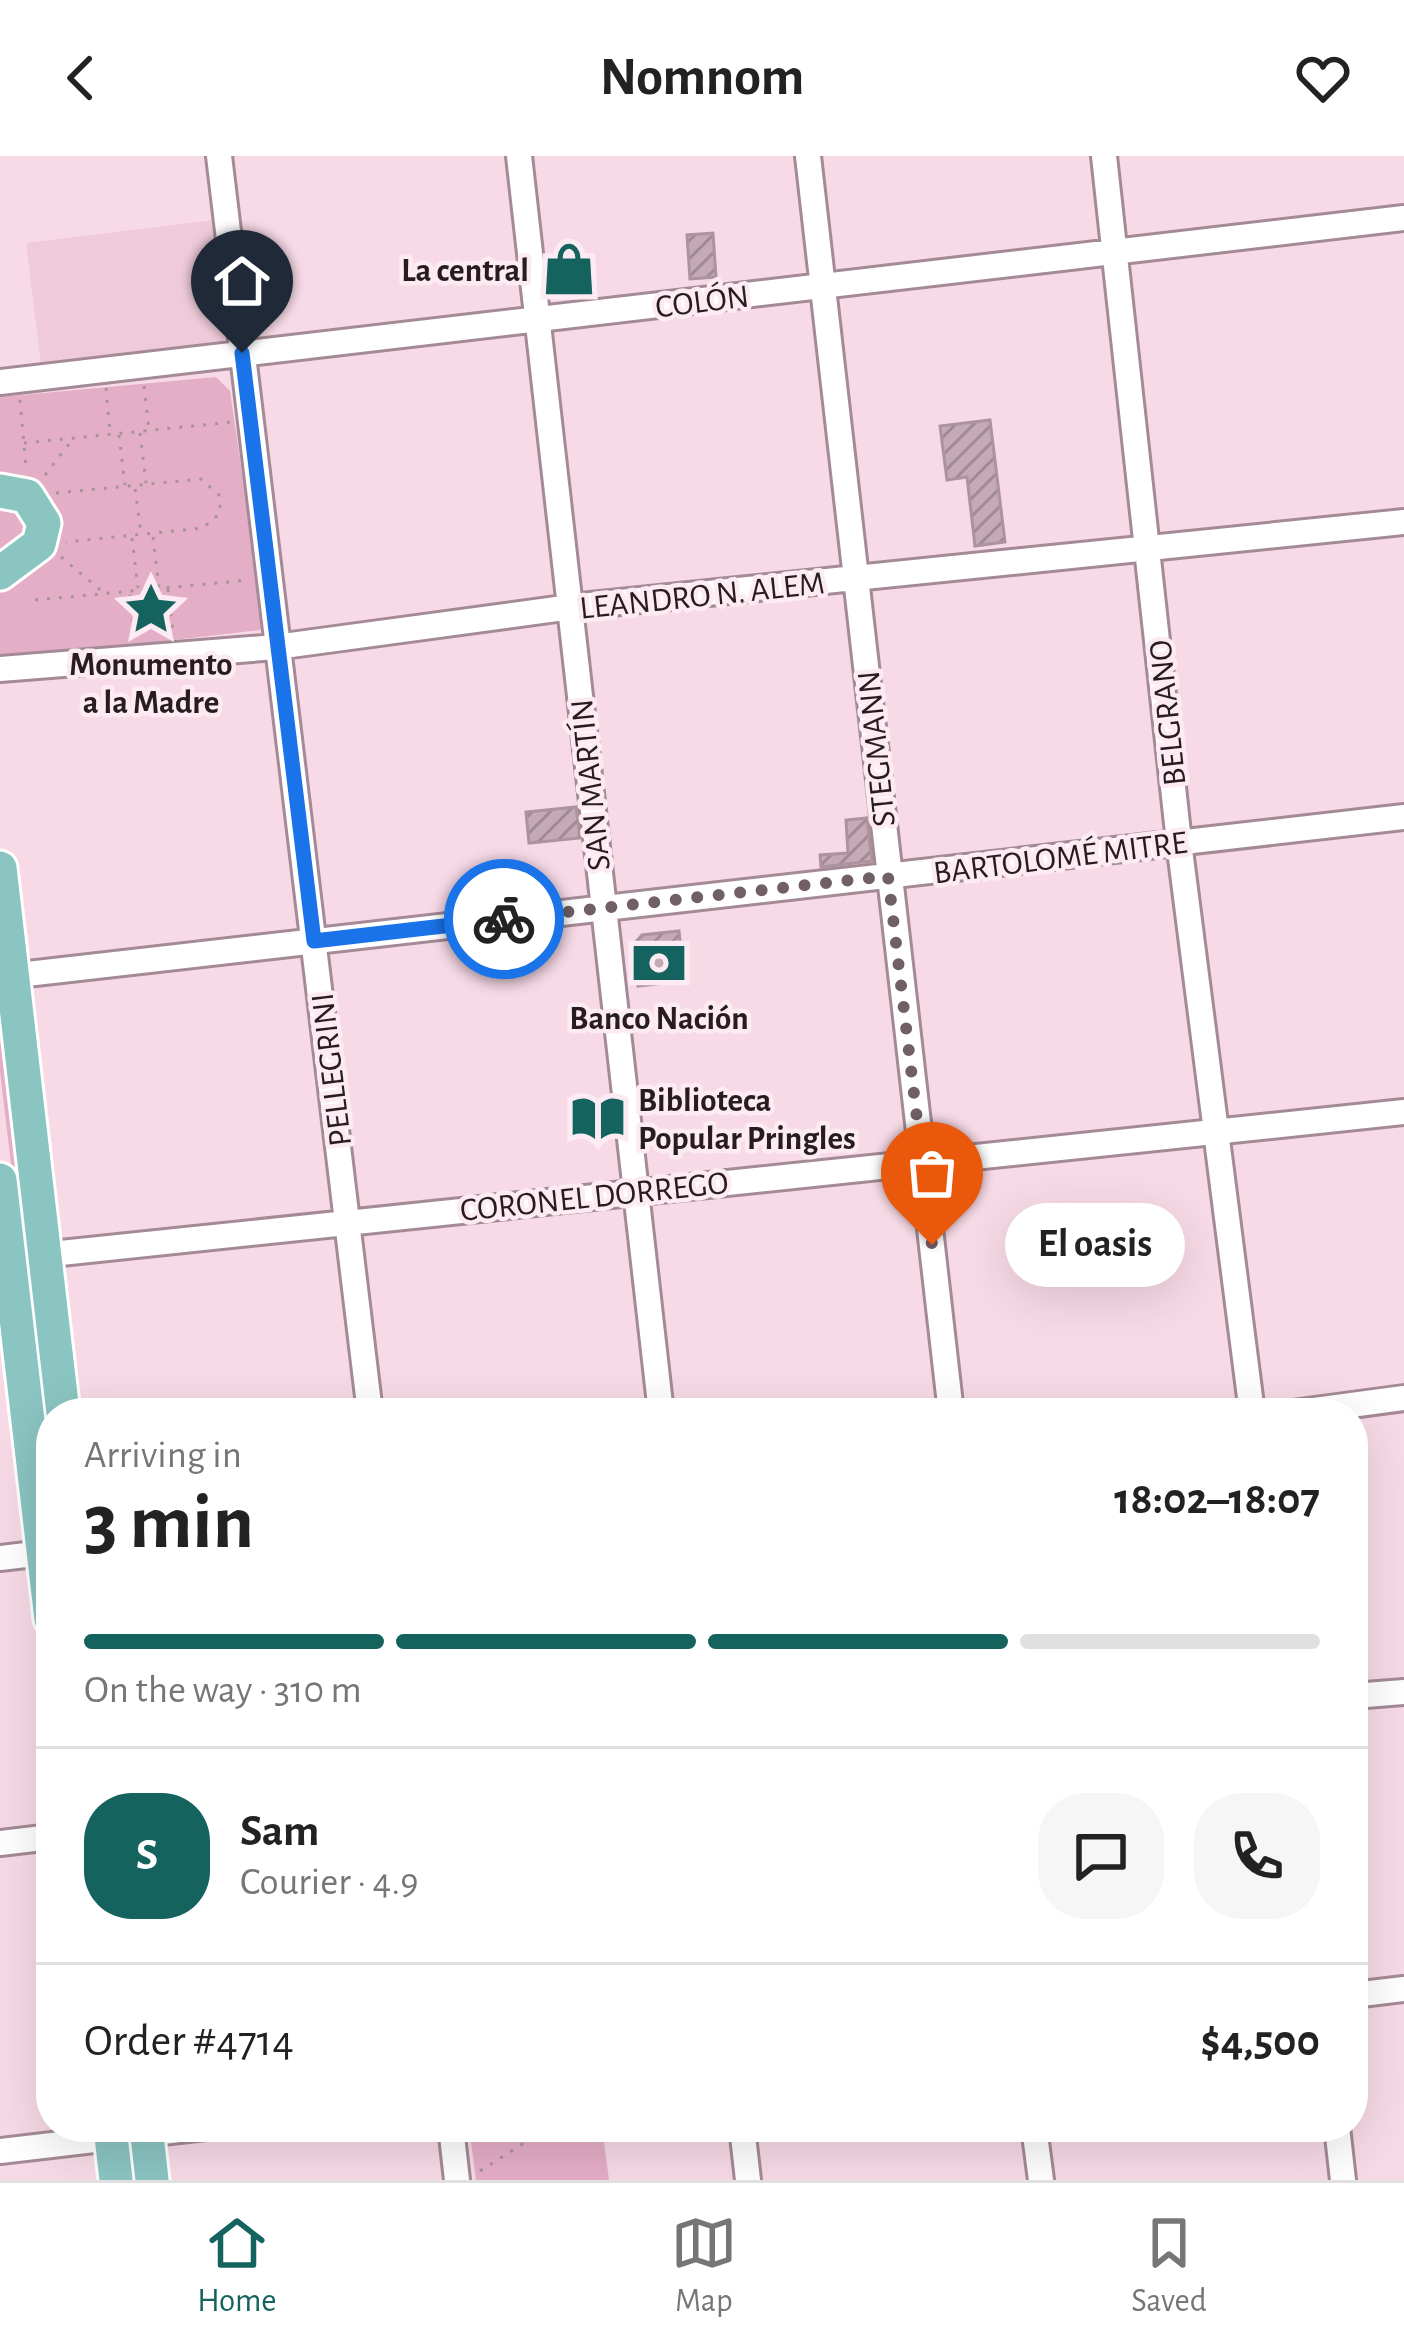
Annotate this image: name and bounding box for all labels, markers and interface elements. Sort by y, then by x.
icon: back [48,45,114,111]
icon: heart [1290,45,1356,111]
text: Nomnom [600,51,804,105]
pin [191,230,293,353]
shop icon: La central [540,240,598,298]
icon: home [209,248,275,314]
place label: La central [401,255,529,288]
street label: COLÓN [653,276,751,325]
street label: LEANDRO N. ALEM [578,567,826,626]
place icon: Monumento a la Madre [122,580,180,638]
street label: BELGRANO [1144,638,1193,787]
place label: Monumento a la Madre [69,649,233,720]
street label: STEGMANN [853,669,902,828]
street label: SAN MARTÍN [562,697,617,873]
street label: BARTOLOMÉ MITRE [931,823,1189,890]
courier [444,859,564,979]
icon: bike [471,886,537,952]
bank icon: Banco Nación [630,934,688,992]
street label: PELLEGRINI [307,991,358,1148]
place label: Banco Nación [569,1003,749,1036]
place label: Biblioteca Popular Pringles [638,1085,856,1156]
library icon: Biblioteca Popular Pringles [569,1089,627,1147]
pin [881,1122,983,1245]
icon: bag [899,1140,965,1206]
street label: CORONEL DORREGO [458,1167,730,1228]
callout: El oasis [1004,1203,1184,1287]
text: El oasis [1038,1225,1152,1264]
text: Arriving in [84,1436,242,1475]
text: 18:02–18:07 [1114,1477,1320,1522]
text: 3 min [84,1485,254,1563]
text: On the way · 310 m [84,1671,362,1710]
button: chat [1038,1793,1164,1919]
button: phone [1194,1793,1320,1919]
text: Sam [240,1809,319,1854]
text: S [136,1833,158,1878]
text: Courier · 4.9 [240,1863,419,1902]
text: Order #4714 [84,2019,294,2064]
text: $4,500 [1200,2019,1320,2064]
tab: Home [197,2210,277,2322]
tab: Map [671,2210,737,2322]
tab: Saved [1131,2210,1207,2322]

